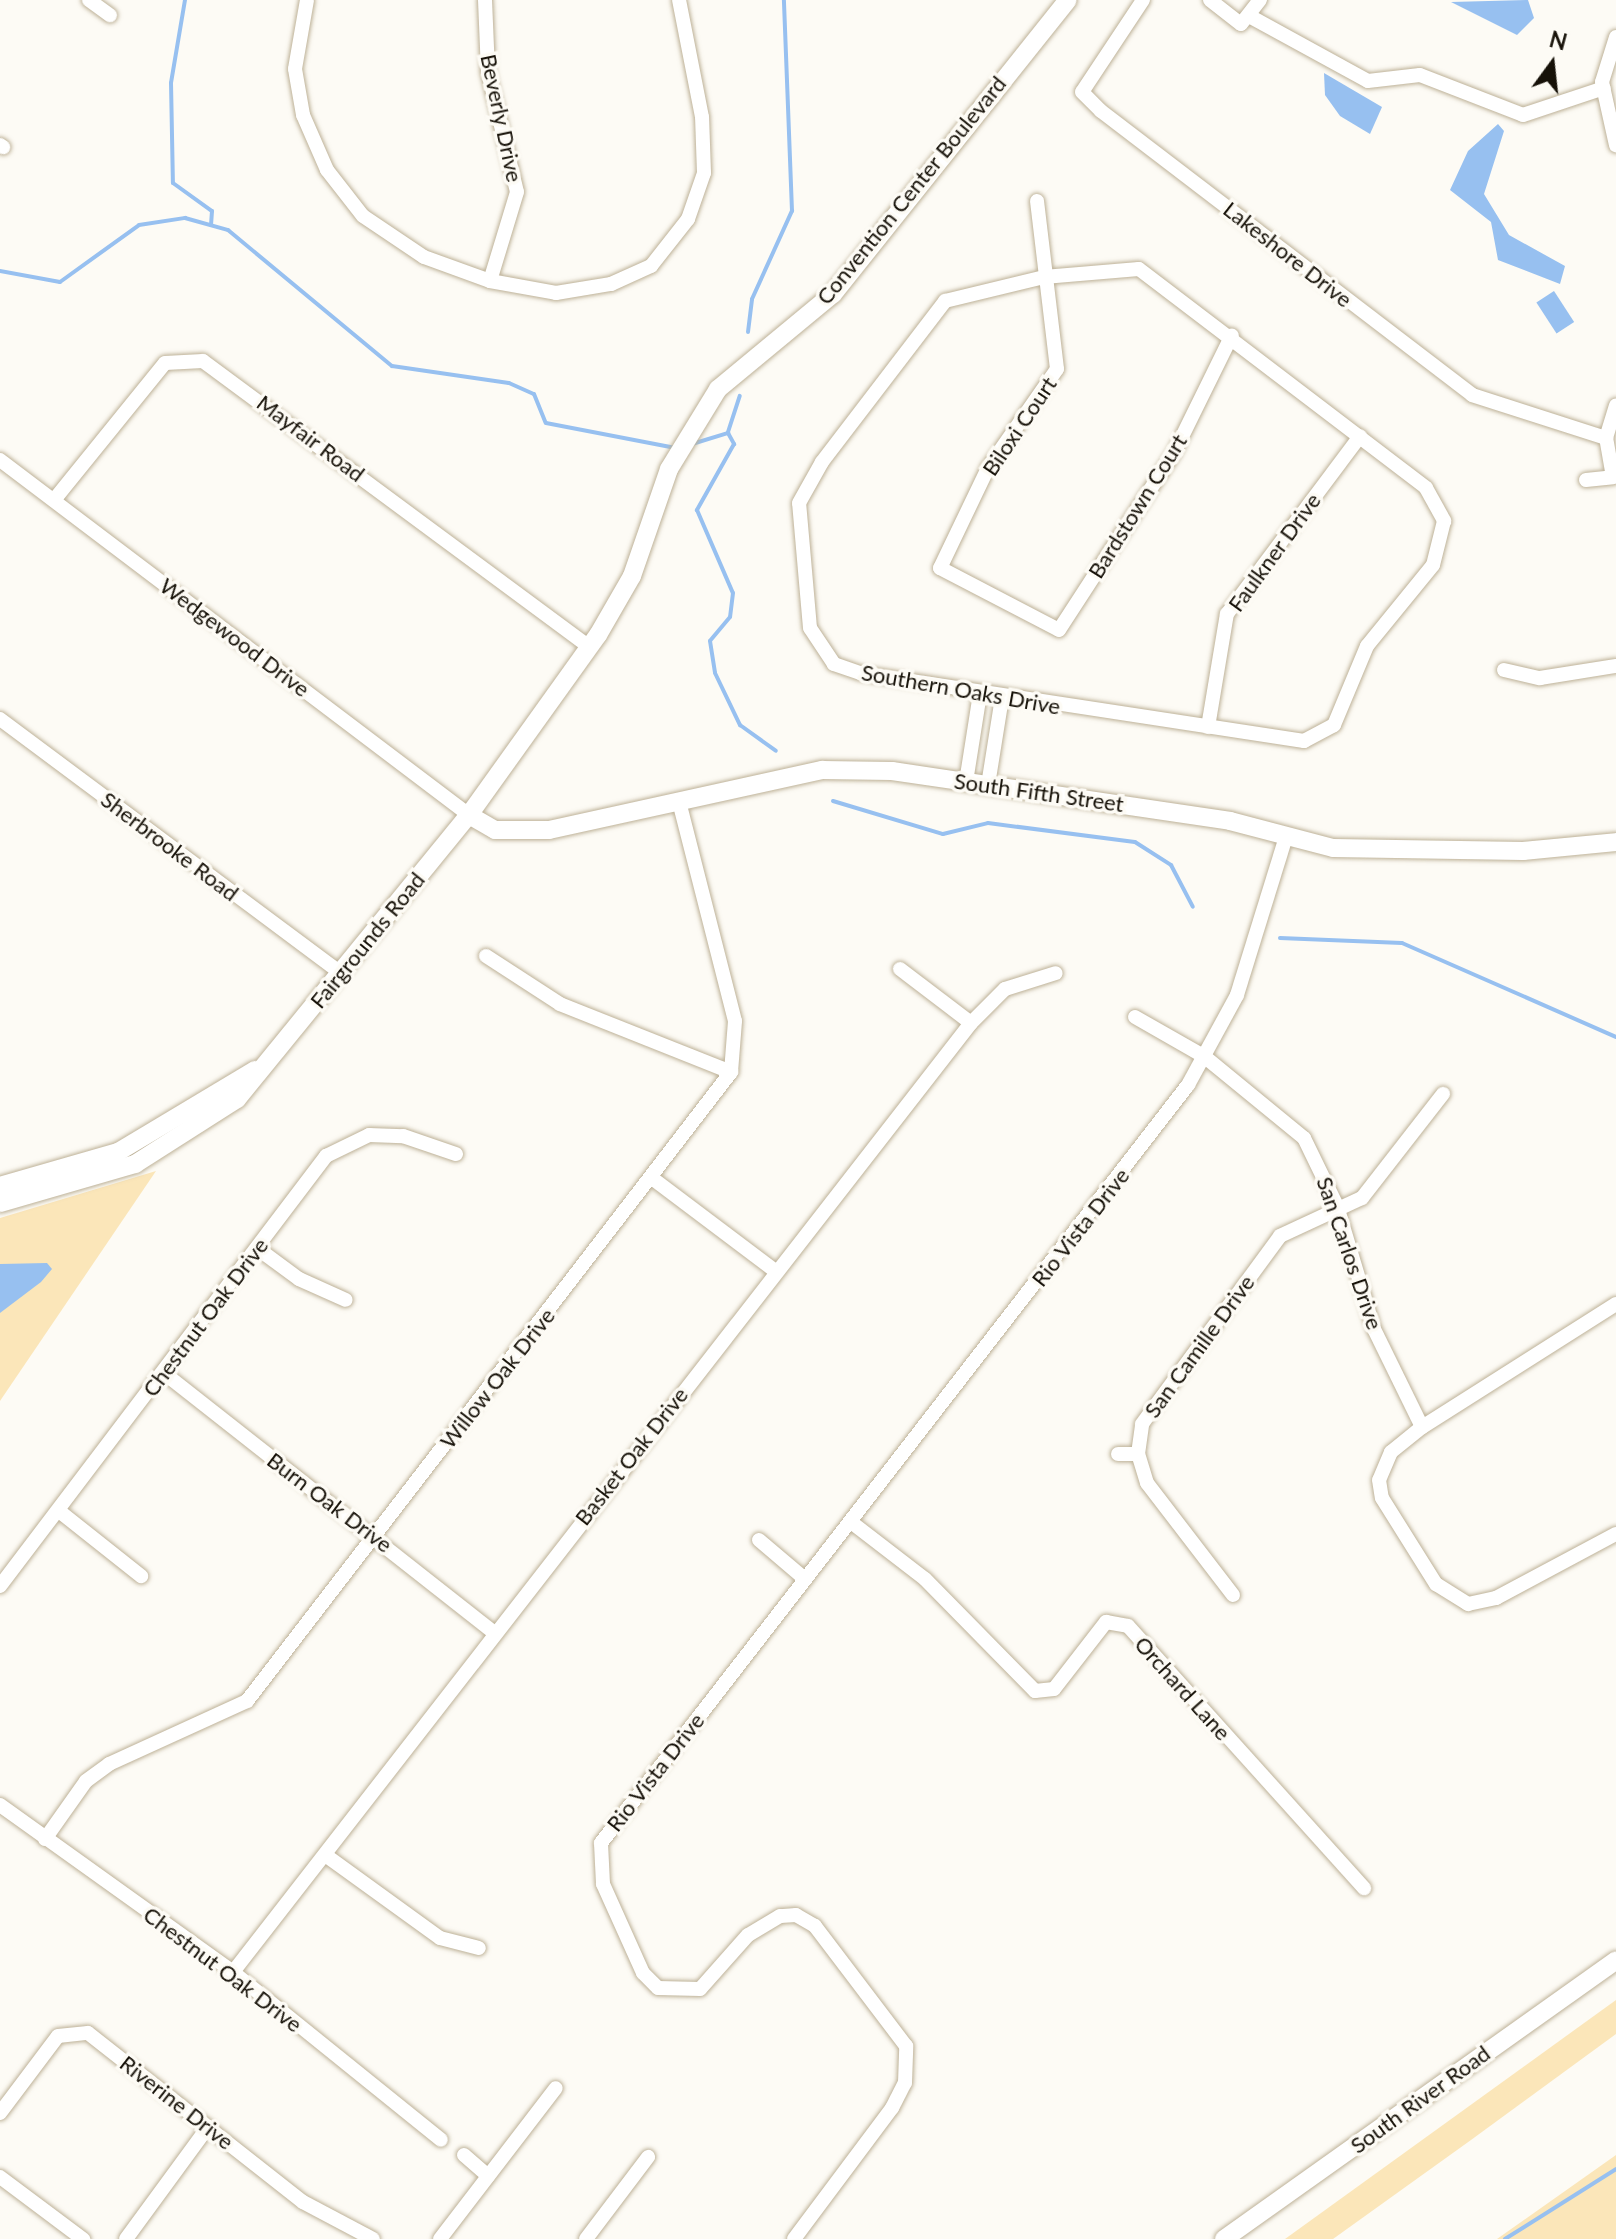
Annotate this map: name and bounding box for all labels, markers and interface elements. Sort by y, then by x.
north arrow [1512,24,1592,104]
text: N [1547,25,1570,56]
street label: Beverly Drive [476,51,528,185]
street label: Convention Center Boulevard [811,70,1011,310]
street label: Lakeshore Drive [1218,196,1358,312]
street label: Biloxi Court [976,372,1062,480]
street label: Mayfair Road [252,389,370,487]
street label: Bardstown Court [1082,429,1192,583]
street label: Faulkner Drive [1222,487,1326,617]
street label: Wedgewood Drive [155,572,315,702]
street label: Southern Oaks Drive [860,659,1062,719]
street label: South Fifth Street [953,767,1125,817]
street label: Sherbrooke Road [96,786,244,906]
street label: Fairgrounds Road [304,867,430,1013]
street label: Rio Vista Drive [1025,1162,1135,1292]
street label: San Carlos Drive [1312,1173,1388,1333]
street label: Chestnut Oak Drive [137,1233,273,1401]
street label: San Camille Drive [1138,1270,1260,1422]
street label: Willow Oak Drive [434,1302,560,1454]
street label: Basket Oak Drive [569,1382,693,1530]
street label: Burn Oak Drive [262,1446,398,1558]
street label: Orchard Lane [1130,1631,1236,1745]
street label: Rio Vista Drive [600,1707,710,1837]
street label: Chestnut Oak Drive [139,1901,307,2037]
street label: South River Road [1345,2039,1495,2159]
street label: Riverine Drive [115,2049,239,2155]

